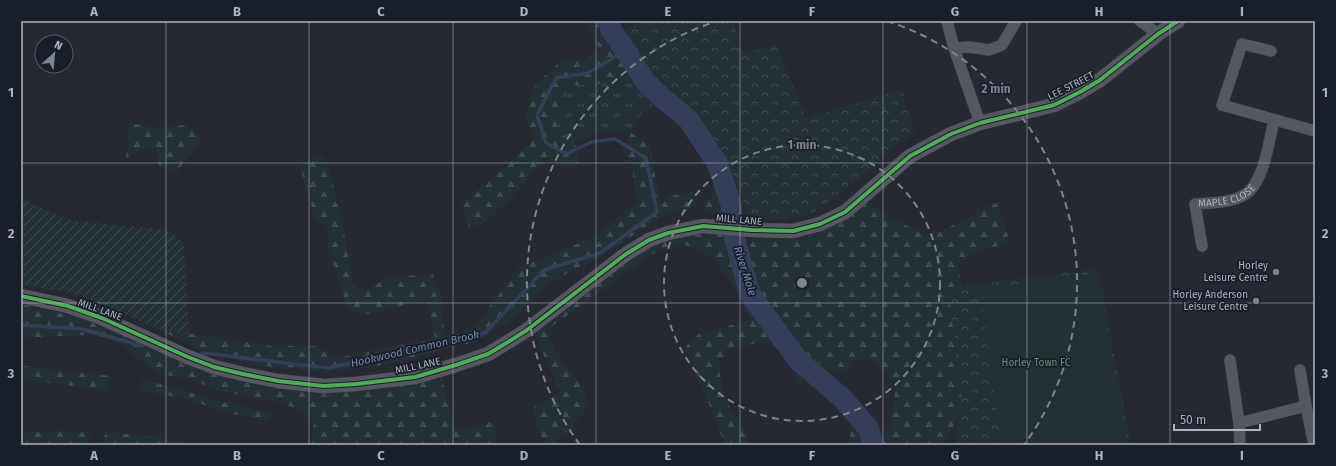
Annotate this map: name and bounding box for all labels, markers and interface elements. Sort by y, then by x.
text: A [89,4,98,19]
text: B [233,4,241,19]
text: C [377,4,385,19]
text: D [520,4,529,19]
text: E [665,4,672,19]
text: F [809,4,816,19]
text: G [951,4,959,19]
text: H [1095,4,1103,19]
text: I [1240,4,1244,19]
north arrow [34,34,74,74]
text: N [52,38,65,53]
street label: LEE STREET [1046,69,1097,103]
text: 2 min [981,82,1011,96]
text: 1 [8,85,14,100]
text: 1 [1322,85,1328,100]
text: 1 min [788,138,816,152]
street label: MAPLE CLOSE [1198,182,1258,210]
street label: MILL LANE [715,212,763,228]
text: 2 [8,226,15,241]
text: 2 [1322,226,1329,241]
water label: River Mole [731,245,759,298]
place label: Horley Leisure Centre [1204,260,1268,284]
marker: Horley Leisure Centre [1271,267,1281,277]
centre of rings [795,276,809,290]
place label: Horley Anderson Leisure Centre [1173,289,1248,313]
street label: MILL LANE [76,296,124,324]
marker: Horley Anderson Leisure Centre [1251,296,1261,306]
water label: Hookwood Common Brook [349,328,481,370]
street label: MILL LANE [394,355,442,377]
park label: Horley Town FC [1002,357,1071,369]
text: 3 [7,366,15,381]
text: 3 [1321,366,1329,381]
scale bar [1174,406,1260,432]
text: 50 m [1180,413,1206,427]
text: A [89,448,98,463]
text: B [233,448,241,463]
text: C [377,448,385,463]
text: D [520,448,529,463]
text: E [665,448,672,463]
text: F [809,448,816,463]
text: G [951,448,959,463]
text: H [1095,448,1103,463]
text: I [1240,448,1244,463]

